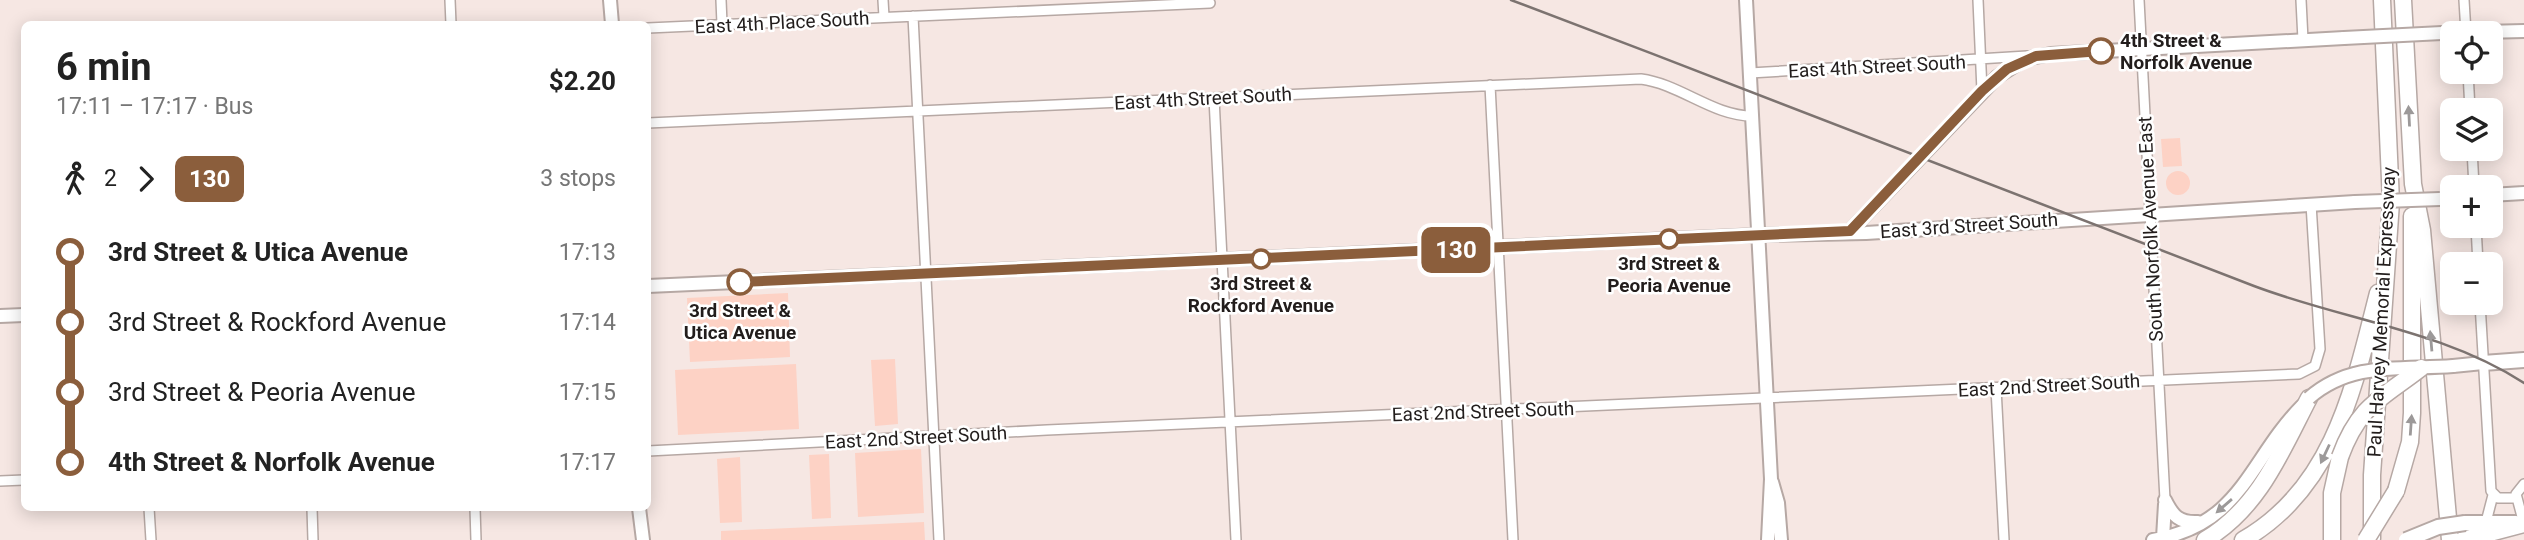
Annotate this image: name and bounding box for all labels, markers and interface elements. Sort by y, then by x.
street label: East 4th Place South [694,6,870,39]
map controls [2440,21,2503,315]
button: locate [2440,21,2503,84]
place label: 4th Street & Norfolk Avenue [2120,29,2252,74]
marker: 4th Street & Norfolk Avenue [2088,38,2114,64]
text: 6 min [56,45,152,89]
street label: East 4th Street South [1788,50,1967,83]
text: $2.20 [549,66,616,96]
street label: East 4th Street South [1114,82,1293,115]
text: 17:11 – 17:17 · Bus [56,93,253,120]
button: layers [2440,98,2503,161]
one-way arrow [2404,104,2415,126]
street label: South Norfolk Avenue East [2133,116,2168,342]
icon: walk [56,160,94,198]
icon: forward [127,160,165,198]
text: 2 [104,165,117,192]
text: 130 [189,165,230,193]
text: 3 stops [540,165,616,192]
street label: Paul Harvey Memorial Expressway [2362,166,2401,458]
button: + [2440,175,2503,238]
street label: East 3rd Street South [1879,208,2059,243]
line badge: 130 [1416,227,1496,273]
marker: 3rd Street & Peoria Avenue [1659,229,1679,249]
text: 130 [1435,236,1477,264]
text: 3rd Street & Utica Avenue [108,237,408,267]
text: 17:13 [559,239,616,266]
marker: 3rd Street & Rockford Avenue [1251,249,1271,269]
place label: 3rd Street & Peoria Avenue [1607,252,1731,297]
button: − [2440,252,2503,315]
marker: 3rd Street & Utica Avenue [727,269,753,295]
place label: 3rd Street & Rockford Avenue [1188,272,1334,317]
place label: 3rd Street & Utica Avenue [684,299,796,344]
text: 3rd Street & Rockford Avenue [108,307,446,337]
text: 17:14 [559,309,616,336]
one-way arrow [2425,330,2436,352]
street label: East 2nd Street South [1957,369,2141,402]
text: 3rd Street & Peoria Avenue [108,377,416,407]
text: 17:15 [559,379,616,406]
street label: East 2nd Street South [1391,397,1575,426]
one-way arrow [2406,414,2417,436]
street label: East 2nd Street South [824,421,1008,454]
one-way arrow [2320,444,2331,464]
text: 4th Street & Norfolk Avenue [108,447,435,477]
text: 17:17 [559,449,616,476]
one-way arrow [2216,498,2233,513]

